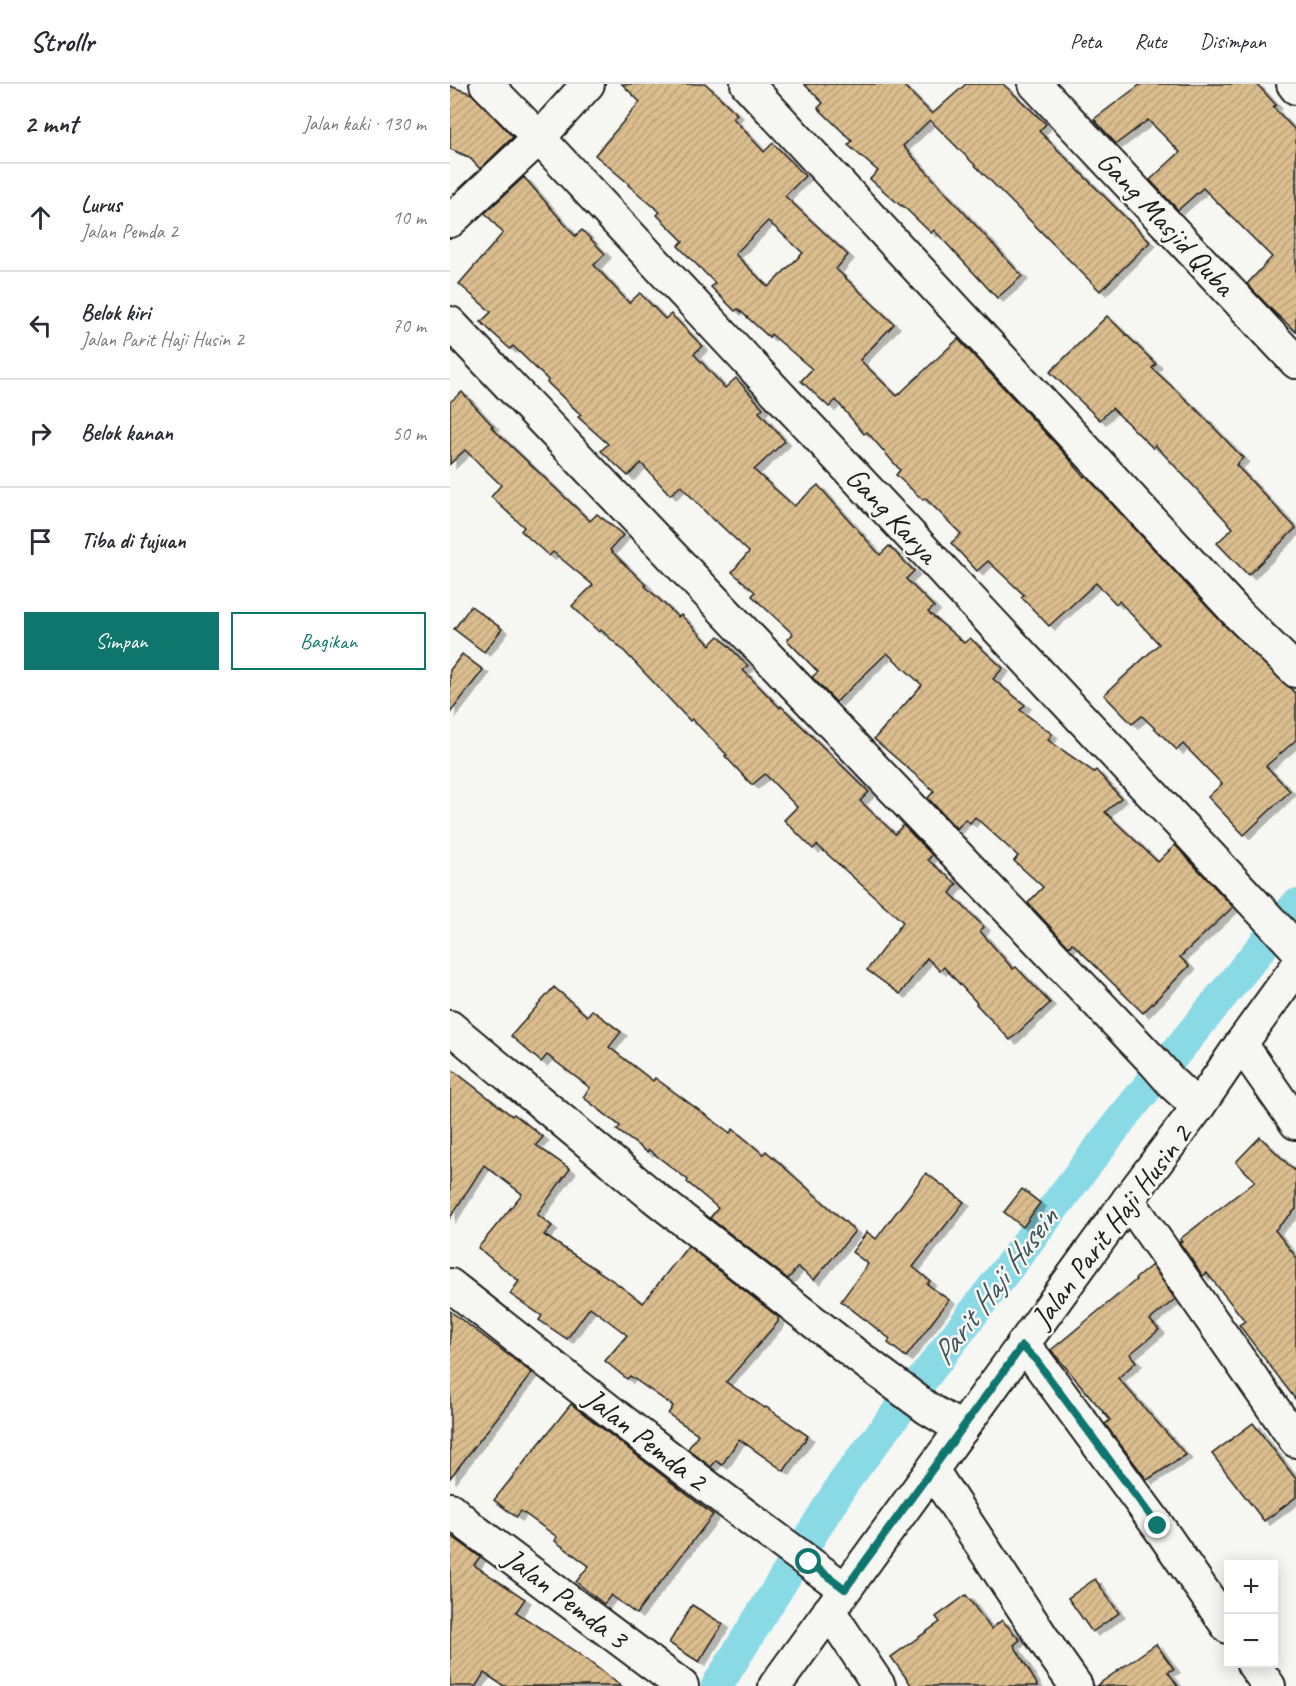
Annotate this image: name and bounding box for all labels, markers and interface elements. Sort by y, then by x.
text: Strollr [30,24,94,59]
text: Peta [1070,28,1101,54]
text: Rute [1134,28,1167,54]
text: Disimpan [1200,28,1266,54]
text: 2 mnt [24,107,77,140]
text: Jalan kaki · 130 m [303,111,426,136]
street label: Gang Masjid Quba [1089,142,1244,305]
text: Lurus [81,191,121,219]
icon: ahead [24,201,57,234]
text: 10 m [392,205,426,230]
text: Jalan Pemda 2 [81,219,178,244]
text: Belok kiri [81,299,150,327]
icon: left [24,309,57,342]
text: 70 m [392,313,426,338]
text: Jalan Parit Haji Husin 2 [81,327,244,352]
icon: right [24,417,57,450]
text: Belok kanan [81,419,173,447]
text: 50 m [392,421,426,446]
street label: Gang Karya [838,459,948,573]
icon: arrive [24,525,57,558]
text: Tiba di tujuan [81,527,186,555]
button: Simpan [24,612,219,670]
button: Bagikan [231,612,426,670]
street label: Jalan Parit Haji Husin 2 [1021,1115,1201,1337]
water label: Parit Haji Husein [922,1197,1068,1373]
street label: Jalan Pemda 2 [575,1378,717,1500]
route end [1144,1512,1170,1538]
street label: Jalan Pemda 3 [495,1538,638,1658]
route start [795,1548,821,1574]
map controls [1224,1560,1278,1668]
button: + [1224,1560,1278,1614]
button: − [1224,1614,1278,1668]

